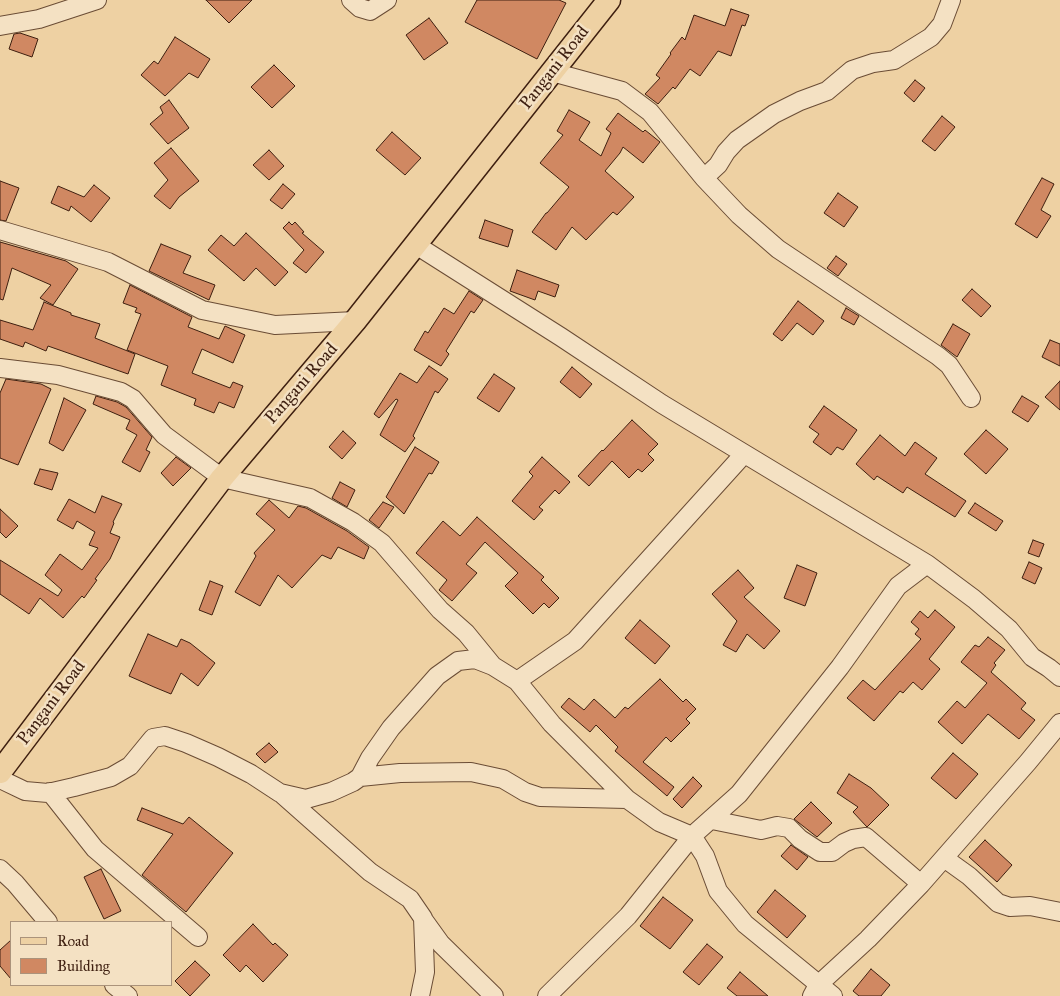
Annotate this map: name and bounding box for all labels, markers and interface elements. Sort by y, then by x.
street label: Pangani Road [516,22,594,114]
street label: Pangani Road [261,339,343,429]
street label: Pangani Road [13,656,91,750]
legend [10,921,172,986]
text: Road [57,932,89,950]
text: Building [57,957,110,975]

